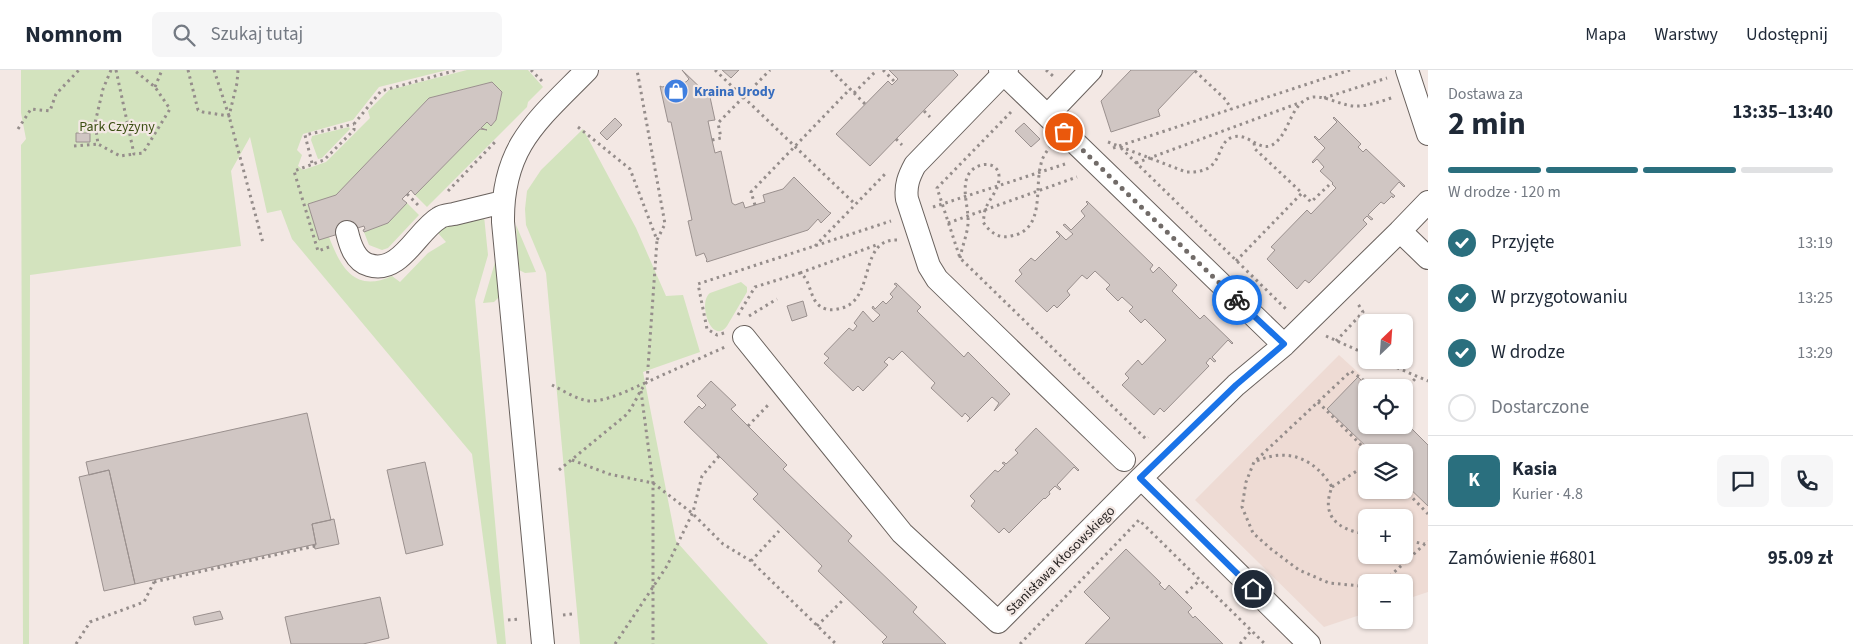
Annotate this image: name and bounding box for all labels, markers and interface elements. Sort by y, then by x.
search box [152,12,502,57]
text: Nomnom [25,17,122,52]
icon: search [170,21,198,49]
text: Szukaj tutaj [210,21,303,48]
text: Mapa [1585,22,1626,47]
text: Warstwy [1654,22,1718,47]
text: Udostępnij [1746,22,1828,47]
shop icon: Kraina Urody [663,78,689,104]
place label: Kraina Urody [694,82,776,102]
text: Dostawa za [1448,83,1523,105]
text: 13:35–13:40 [1732,99,1833,126]
text: 2 min [1448,101,1526,147]
pin [1043,111,1085,153]
park label: Park Czyżyny [79,117,155,137]
icon: bag [1050,118,1078,146]
text: W drodze · 120 m [1448,181,1561,203]
icon: check [1448,229,1476,257]
text: Przyjęte [1491,229,1554,256]
text: 13:19 [1797,232,1833,254]
courier [1212,275,1262,325]
icon: check [1448,284,1476,312]
text: W przygotowaniu [1491,284,1628,311]
icon: bike [1223,286,1251,314]
text: 13:25 [1797,287,1833,309]
north arrow [1358,314,1412,369]
map controls [1358,314,1413,629]
icon: check [1448,339,1476,367]
text: W drodze [1491,339,1565,366]
text: 13:29 [1797,342,1833,364]
button: locate [1358,379,1413,434]
text: Dostarczone [1491,394,1589,421]
button: layers [1358,444,1413,499]
button: chat [1717,455,1769,507]
button: phone [1781,455,1833,507]
text: Kasia [1512,456,1557,483]
text: K [1468,467,1480,494]
text: Kurier · 4.8 [1512,483,1583,505]
street label: Stanisława Kłosowskiego [1002,502,1120,620]
button: + [1358,509,1413,564]
text: Zamówienie #6801 [1448,545,1597,572]
text: 95.09 zł [1768,545,1833,572]
pin [1232,568,1274,610]
button: − [1358,574,1413,629]
icon: home [1239,575,1267,603]

